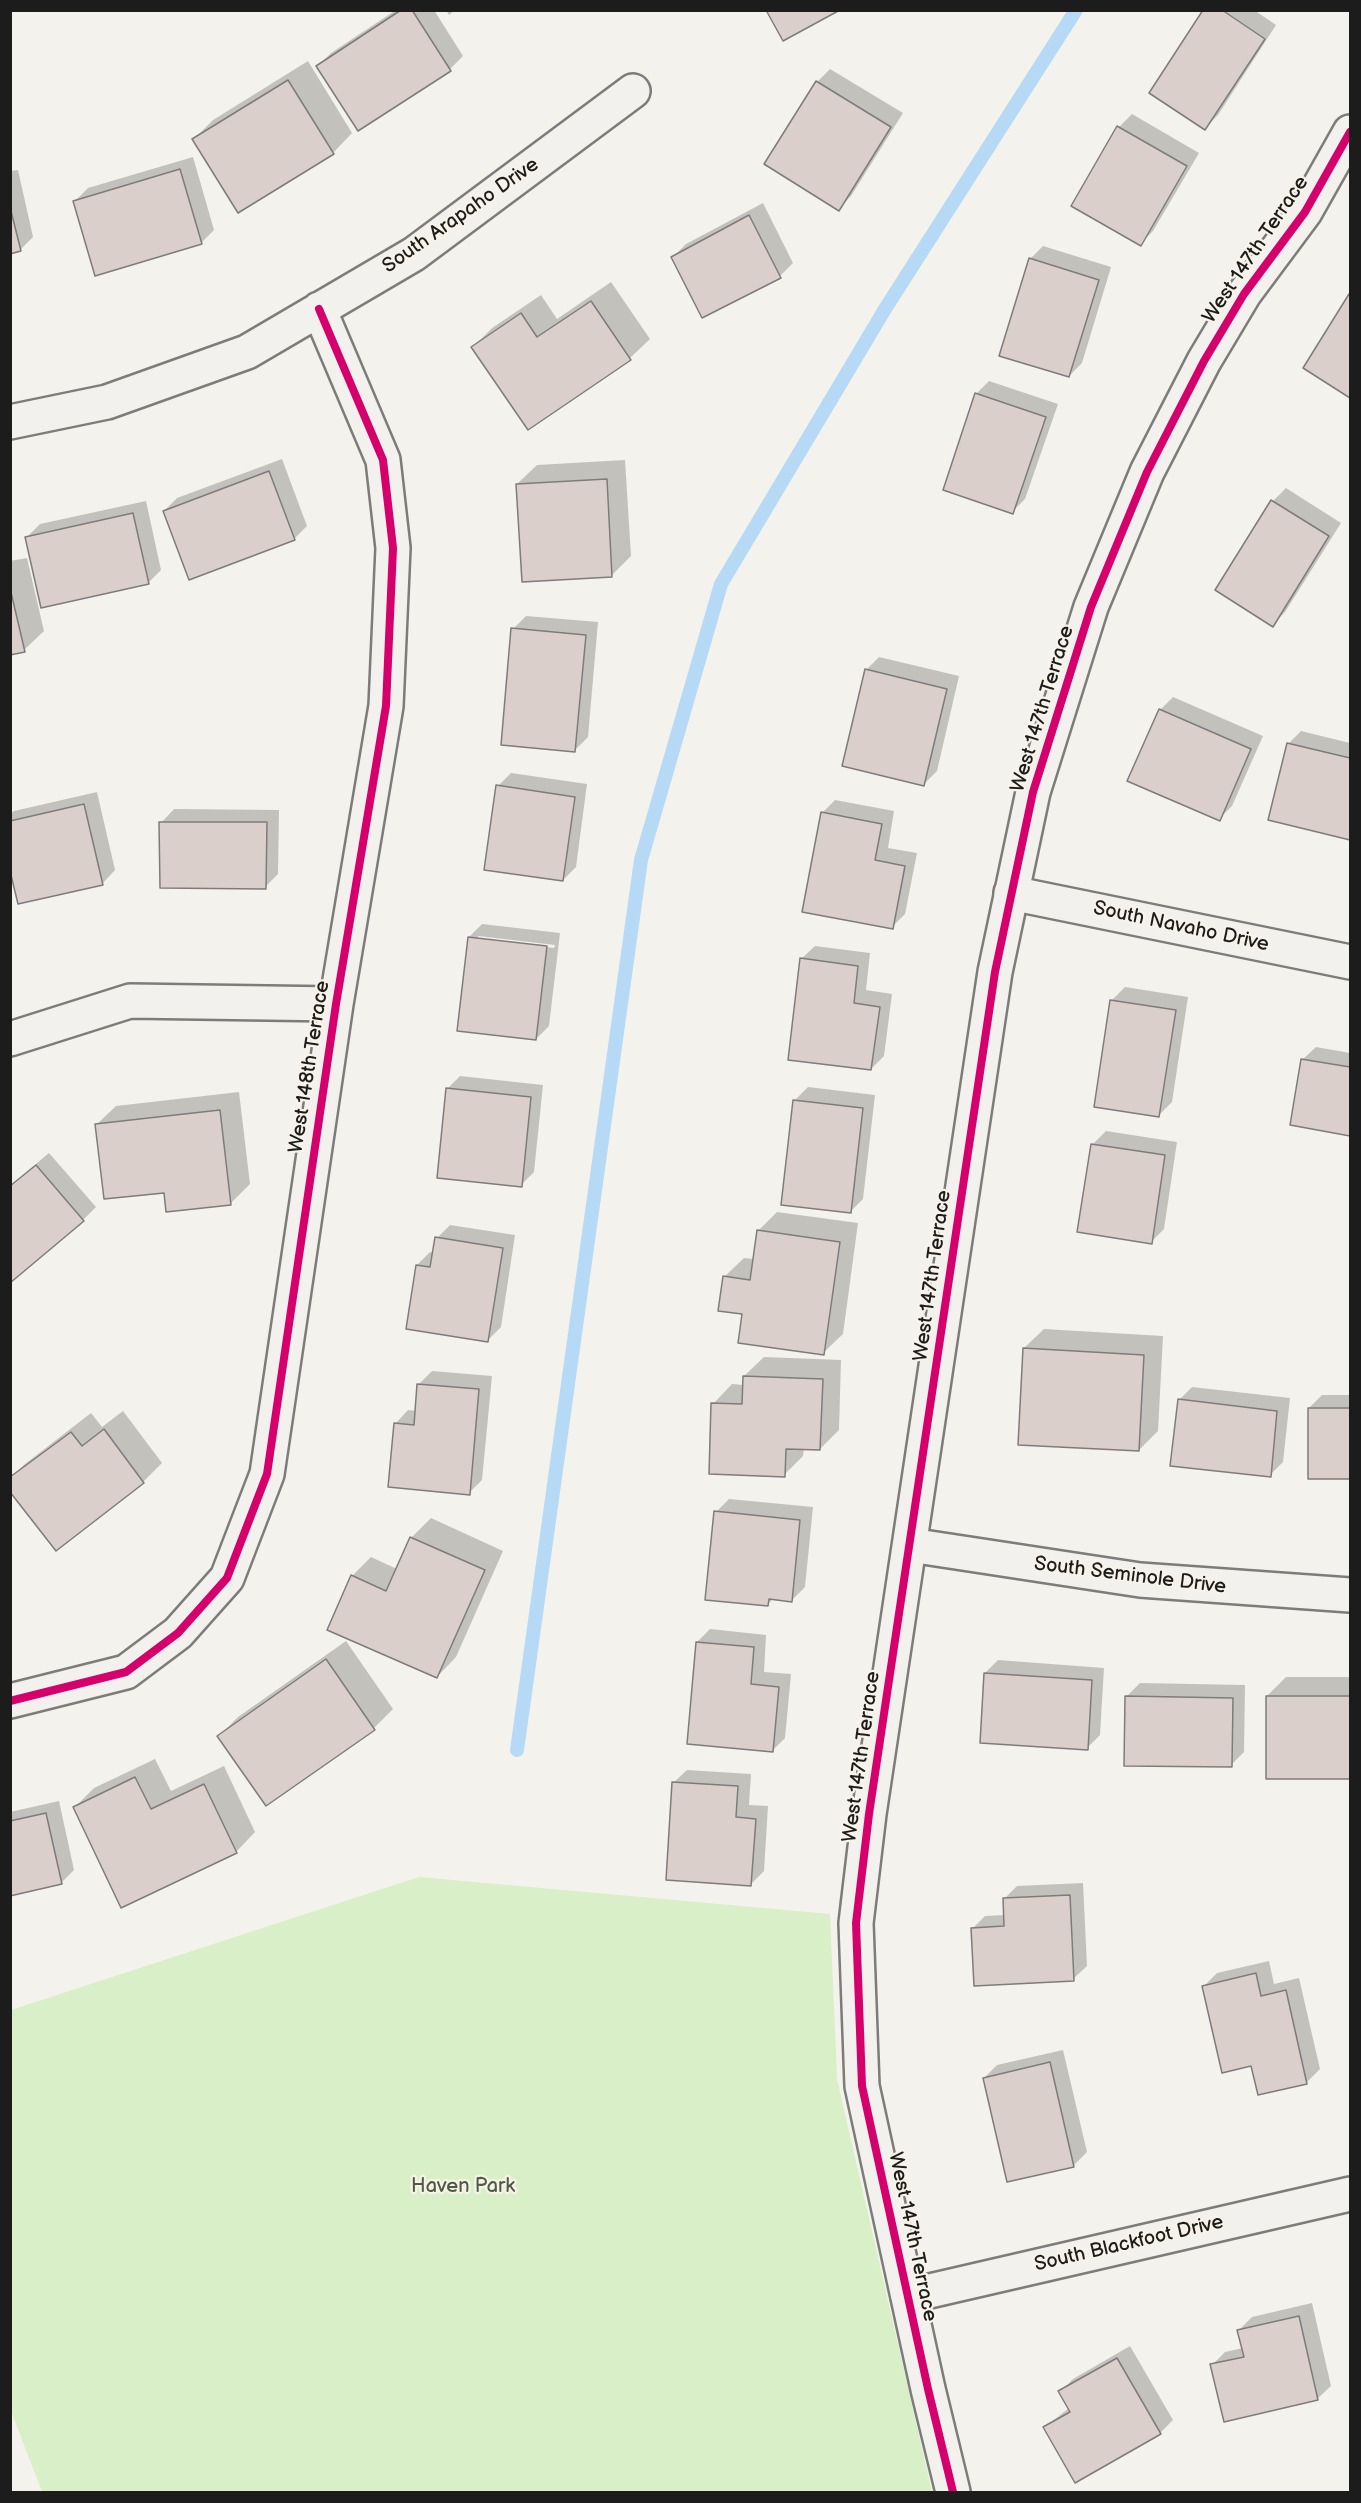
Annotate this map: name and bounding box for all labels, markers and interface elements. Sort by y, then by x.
street label: South Arapaho Drive [378,153,544,279]
street label: West 147th Terrace [1198,172,1314,328]
street label: West 147th Terrace [1006,623,1080,795]
street label: South Navaho Drive [1091,897,1271,957]
street label: West 148th Terrace [285,979,335,1155]
street label: West 147th Terrace [909,1189,957,1363]
street label: South Seminole Drive [1033,1552,1227,1600]
street label: West 147th Terrace [838,1670,886,1844]
street label: West 147th Terrace [882,2150,942,2324]
park label: Haven Park [411,2175,515,2199]
street label: South Blackfoot Drive [1032,2211,1226,2277]

